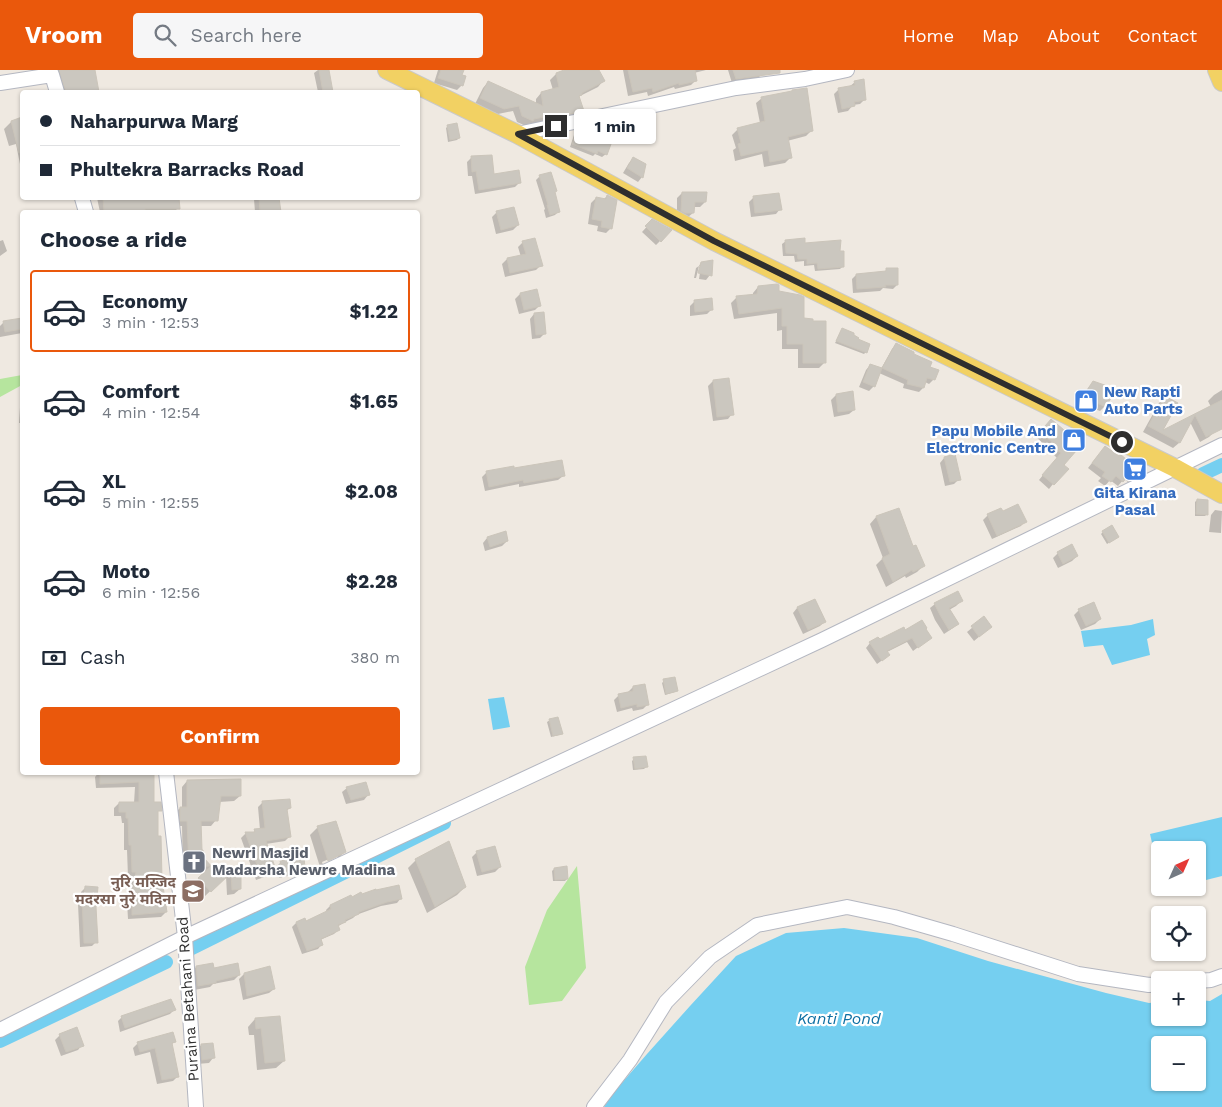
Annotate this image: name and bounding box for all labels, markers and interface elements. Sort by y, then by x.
search box [133,13,483,58]
text: Vroom [25,21,103,49]
icon: search [151,21,179,49]
text: Search here [191,24,302,47]
text: Home [903,25,954,46]
text: Map [982,25,1019,46]
text: About [1047,25,1099,46]
text: Contact [1127,25,1197,46]
callout: 1 min [574,108,656,144]
text: Naharpurwa Marg [70,110,238,133]
route end [545,115,567,137]
text: 1 min [594,117,636,136]
text: Phultekra Barracks Road [70,158,304,181]
text: Choose a ride [40,227,187,252]
icon: car [42,289,87,334]
text: Economy [102,290,187,313]
text: $1.22 [349,300,398,323]
text: 3 min · 12:53 [102,313,199,332]
icon: car [42,379,87,424]
text: Comfort [102,380,180,403]
place label: New Rapti Auto Parts [1104,383,1183,418]
shop icon: New Rapti Auto Parts [1073,388,1099,414]
text: $1.65 [349,390,398,413]
text: 4 min · 12:54 [102,403,200,422]
place label: Papu Mobile And Electronic Centre [926,422,1056,457]
shop icon: Papu Mobile And Electronic Centre [1061,427,1087,453]
route start [1111,431,1133,453]
supermarket icon: Gita Kirana Pasal [1122,456,1148,482]
icon: car [42,469,87,514]
text: XL [102,470,126,493]
text: $2.08 [345,480,398,503]
place label: Gita Kirana Pasal [1094,484,1177,519]
text: 5 min · 12:55 [102,493,199,512]
icon: car [42,559,87,604]
text: Moto [102,560,150,583]
text: $2.28 [346,570,398,593]
text: 6 min · 12:56 [102,583,200,602]
icon: cash [40,644,68,672]
text: Cash [80,646,126,669]
text: 380 m [350,648,400,667]
button: Confirm [40,707,400,765]
north arrow [1151,841,1206,896]
map controls [1151,841,1206,1091]
place label: Newri Masjid Madarsha Newre Madina [212,844,395,879]
church icon: Newri Masjid Madarsha Newre Madina [181,849,207,875]
place label: नुरि मस्जिद मदरसा नुरे मदिना [75,873,177,909]
school or university icon: नुरि मस्जिद मदरसा नुरे मदिना [180,878,206,904]
button: locate [1151,906,1206,961]
street label: Puraina Betahani Road [173,916,203,1082]
button: + [1151,971,1206,1026]
water label: Kanti Pond [797,1009,882,1028]
button: − [1151,1036,1206,1091]

